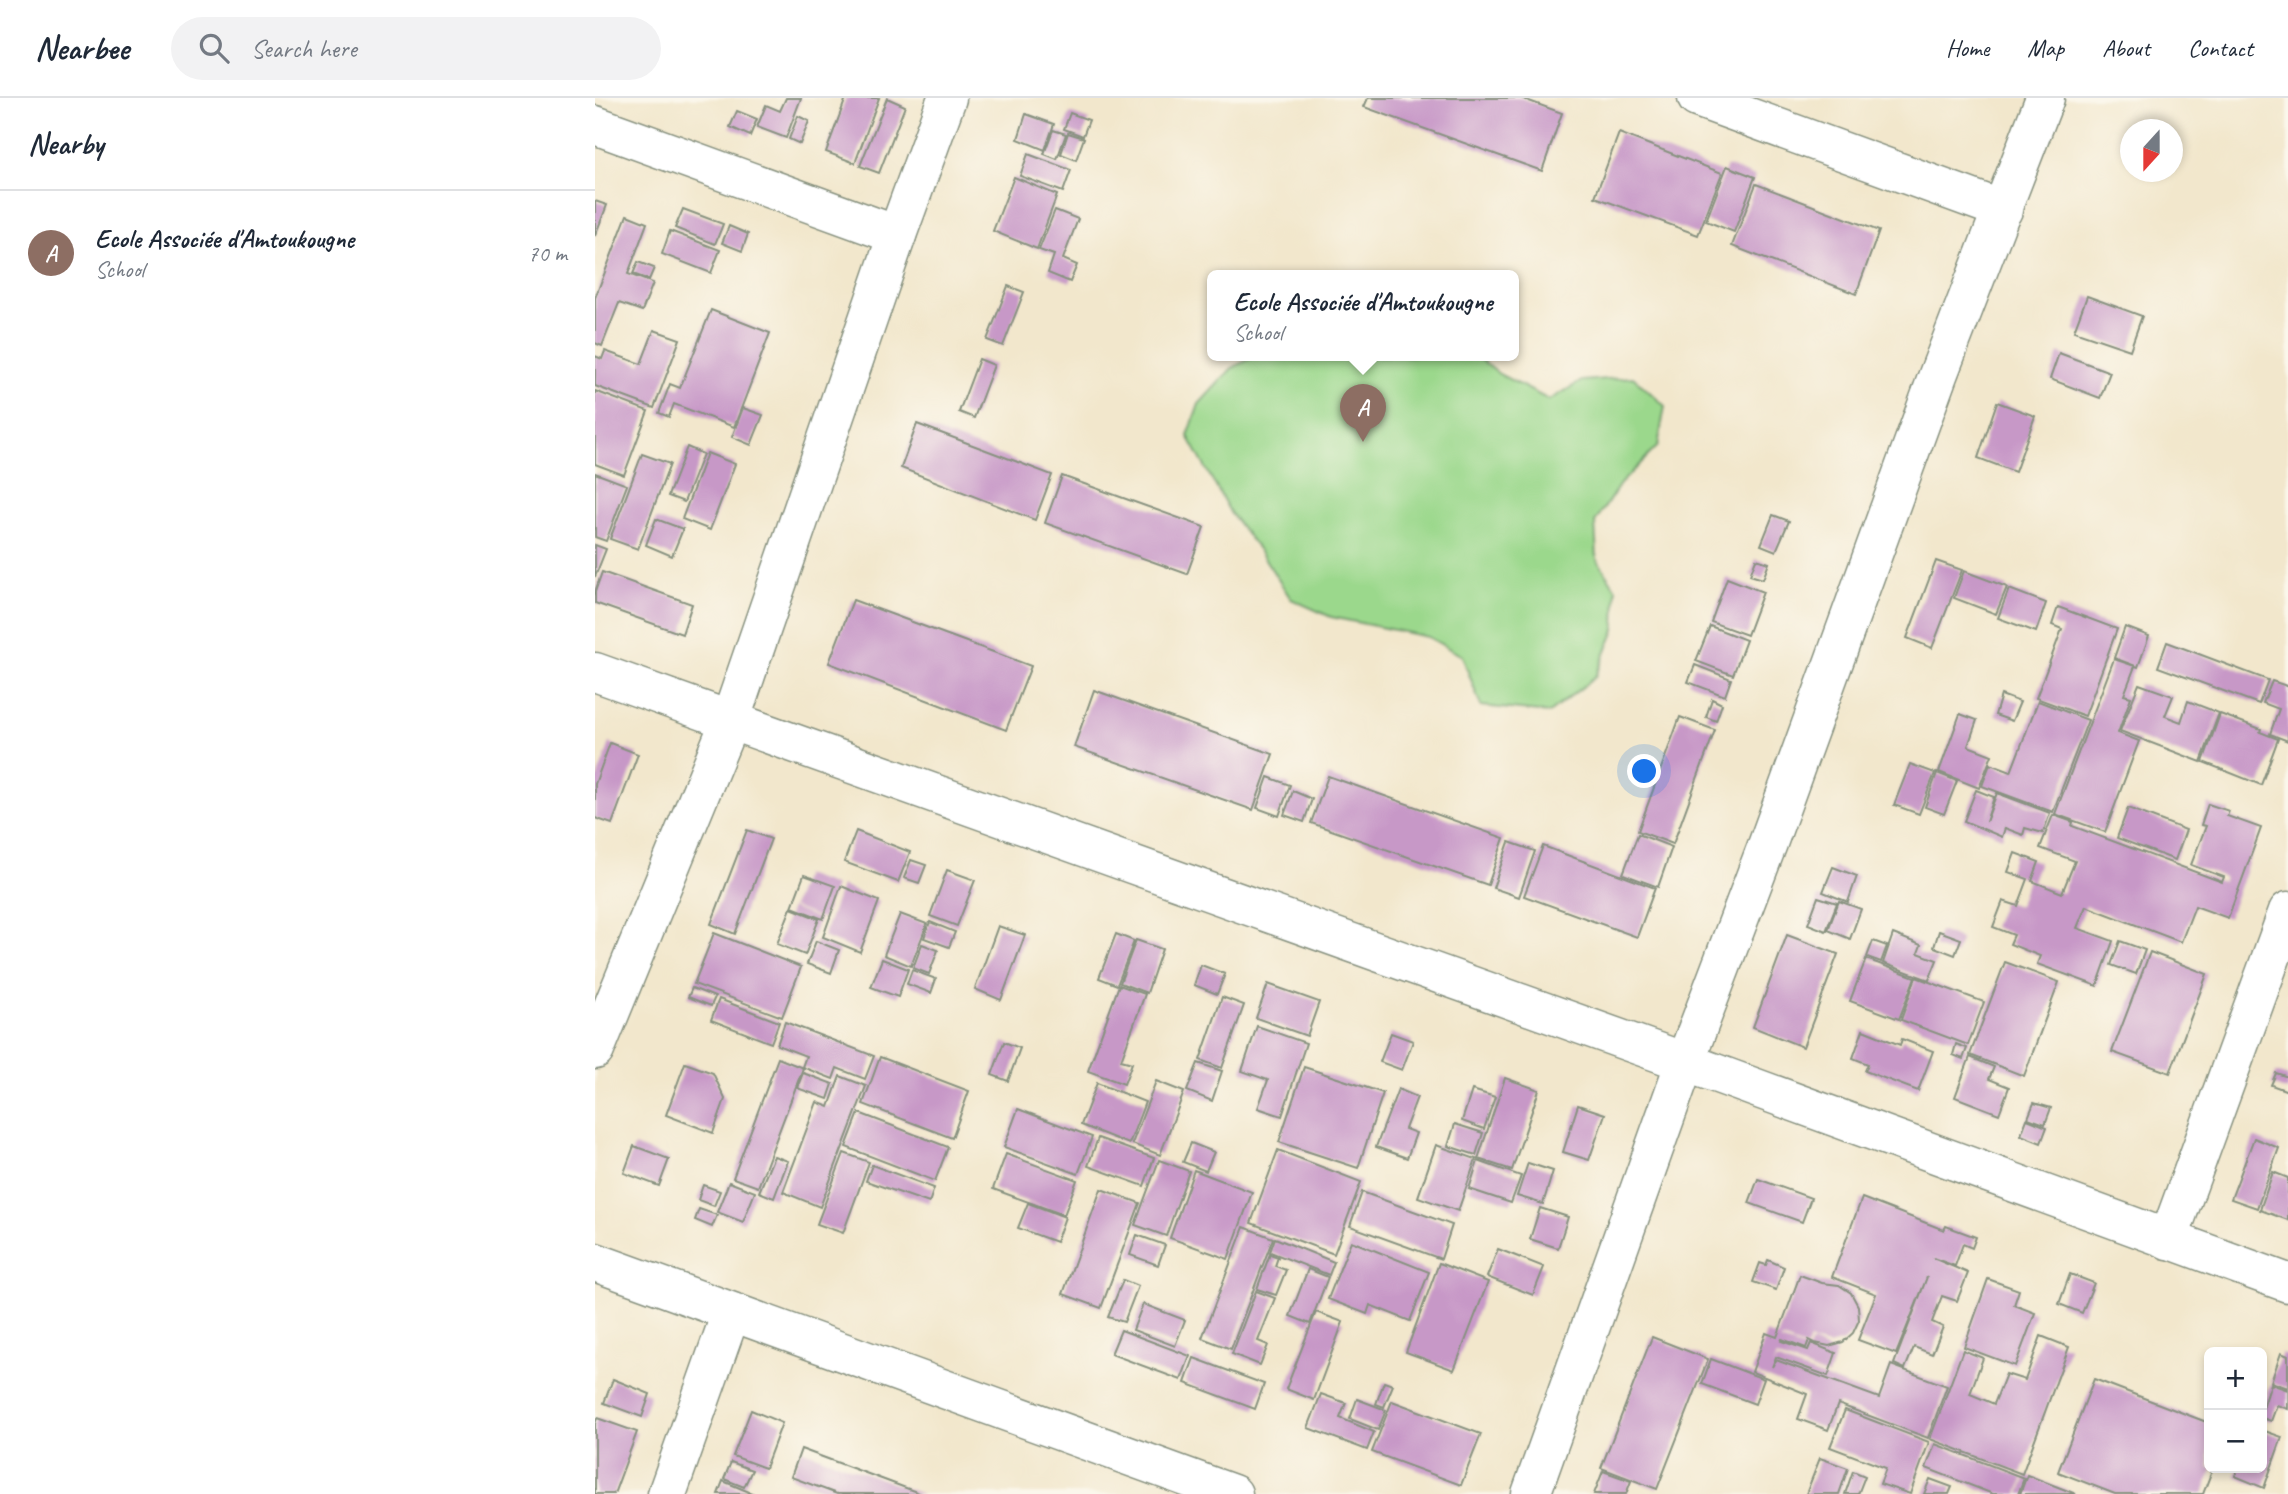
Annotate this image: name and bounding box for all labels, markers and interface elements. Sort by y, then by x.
search box [171,17,661,80]
text: Nearbee [35,27,129,69]
icon: search [195,29,233,67]
text: Search here [251,32,357,65]
text: Home [1946,33,1989,63]
text: Map [2027,33,2064,63]
text: About [2102,33,2150,63]
text: Contact [2188,33,2253,63]
north arrow [2120,119,2183,182]
text: Nearby [28,125,104,163]
text: Ecole Associée d'Amtoukougne [95,222,354,255]
text: A [45,239,57,268]
text: 70 m [528,239,567,268]
text: School [95,255,144,284]
popup [1207,270,1519,361]
text: Ecole Associée d'Amtoukougne [1233,285,1493,318]
text: School [1233,318,1283,347]
pin: A [1340,384,1386,442]
your location [1627,754,1661,788]
map controls [2204,1347,2267,1473]
button: + [2204,1347,2267,1410]
button: − [2204,1410,2267,1473]

